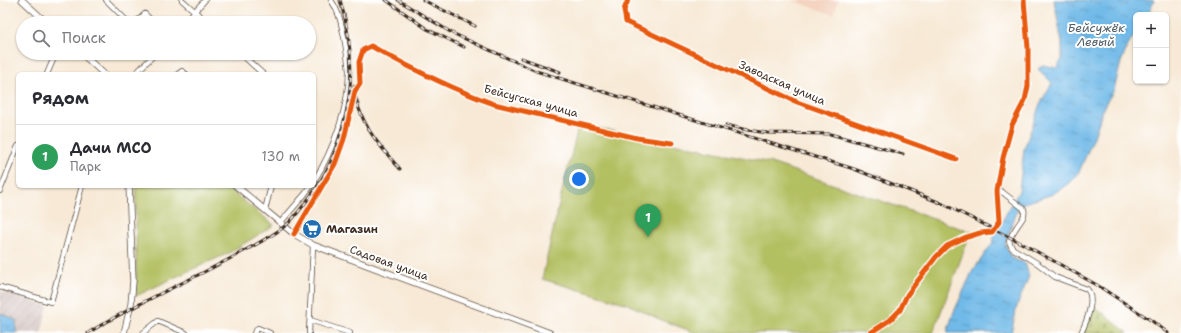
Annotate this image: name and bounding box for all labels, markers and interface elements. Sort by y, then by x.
map controls [1133,12,1169,84]
button: + [1133,12,1169,48]
search box [16,16,316,60]
water label: Бейсужёк Левый [1067,20,1125,50]
icon: search [30,27,52,49]
text: Поиск [62,28,106,48]
button: − [1133,48,1169,84]
street label: Заводская улица [736,57,828,109]
street label: Бейсугская улица [482,81,580,121]
text: Рядом [32,87,89,109]
text: Дачи МСО [70,138,152,158]
text: 1 [42,148,48,165]
text: 130 m [262,148,300,165]
text: Парк [70,158,101,175]
your location [569,169,589,189]
pin: 1 [635,204,661,237]
supermarket icon: Магазин [301,218,323,240]
place label: Магазин [326,222,378,237]
street label: Садовая улица [348,242,431,284]

